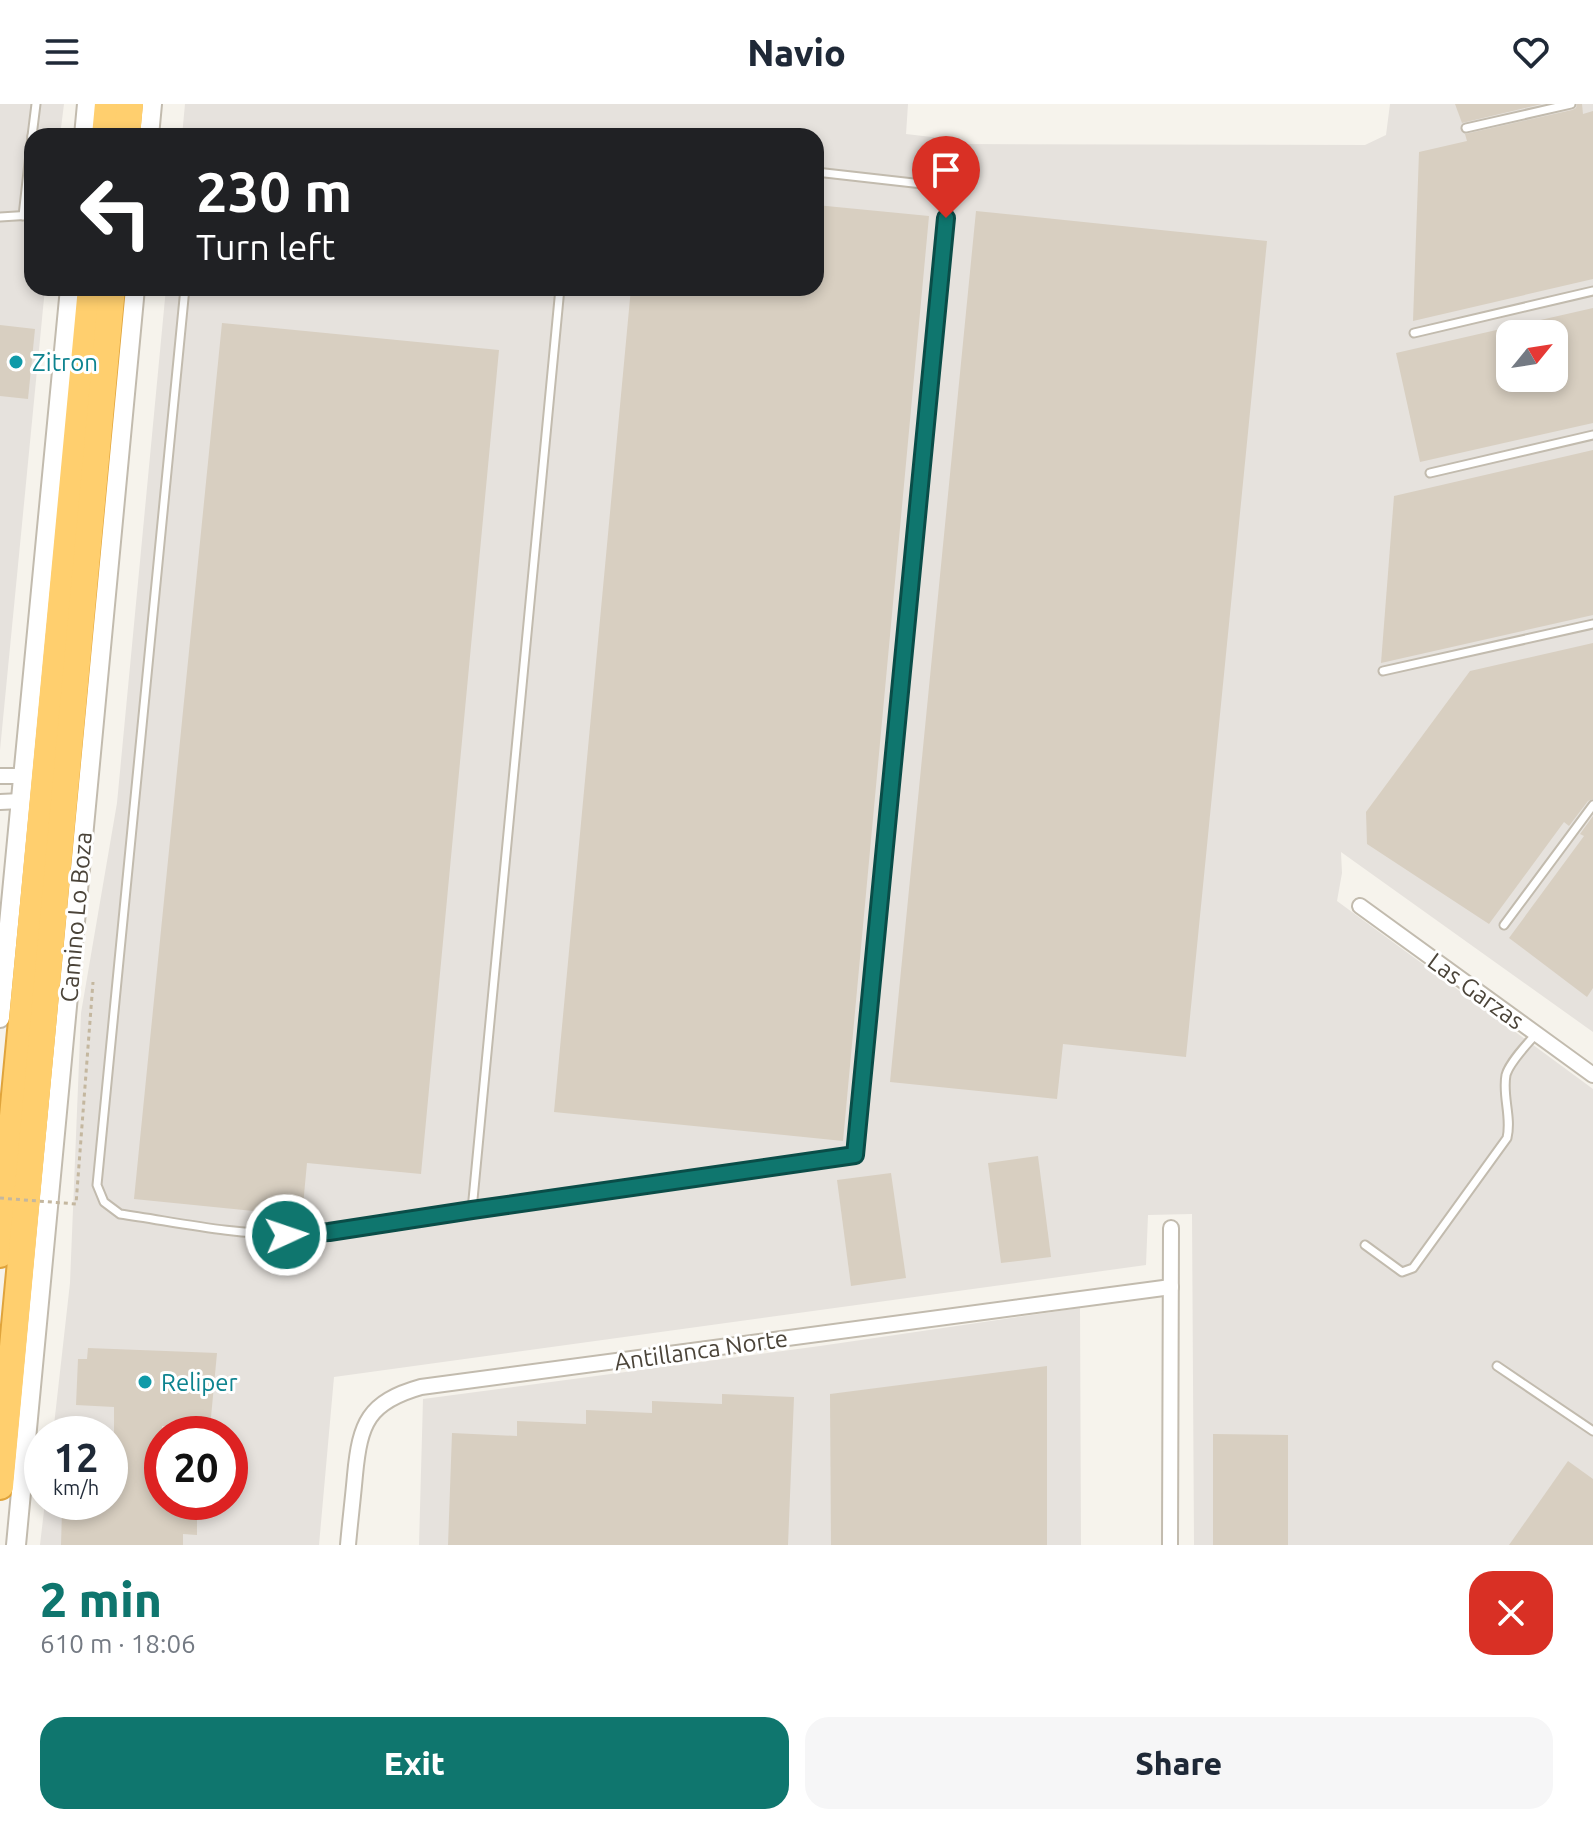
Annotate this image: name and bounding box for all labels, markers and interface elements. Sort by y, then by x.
icon: menu [40,30,84,74]
icon: heart [1509,30,1553,74]
text: Navio [747,32,846,73]
pin [912,136,980,218]
icon: arrive [924,148,968,192]
icon: left [64,160,168,264]
text: 230 m [196,160,352,223]
text: Turn left [196,226,335,267]
north arrow [1496,320,1568,392]
map controls [1496,320,1568,392]
place label: Zitron [32,349,98,376]
marker: Zitron [7,353,25,371]
street label: Camino Lo Boza [55,831,97,1003]
street label: Las Garzas [1423,947,1529,1035]
position arrow [244,1193,328,1277]
street label: Antillanca Norte [612,1324,790,1376]
place label: Reliper [161,1369,238,1396]
marker: Reliper [136,1373,154,1391]
speed limit sign: 20 [144,1416,248,1520]
text: 12 [53,1435,99,1480]
text: km/h [53,1476,99,1499]
button: close [1469,1571,1553,1655]
text: 2 min [40,1572,162,1626]
text: 610 m · 18:06 [40,1629,196,1658]
button: Exit [40,1717,789,1809]
button: Share [805,1717,1553,1809]

